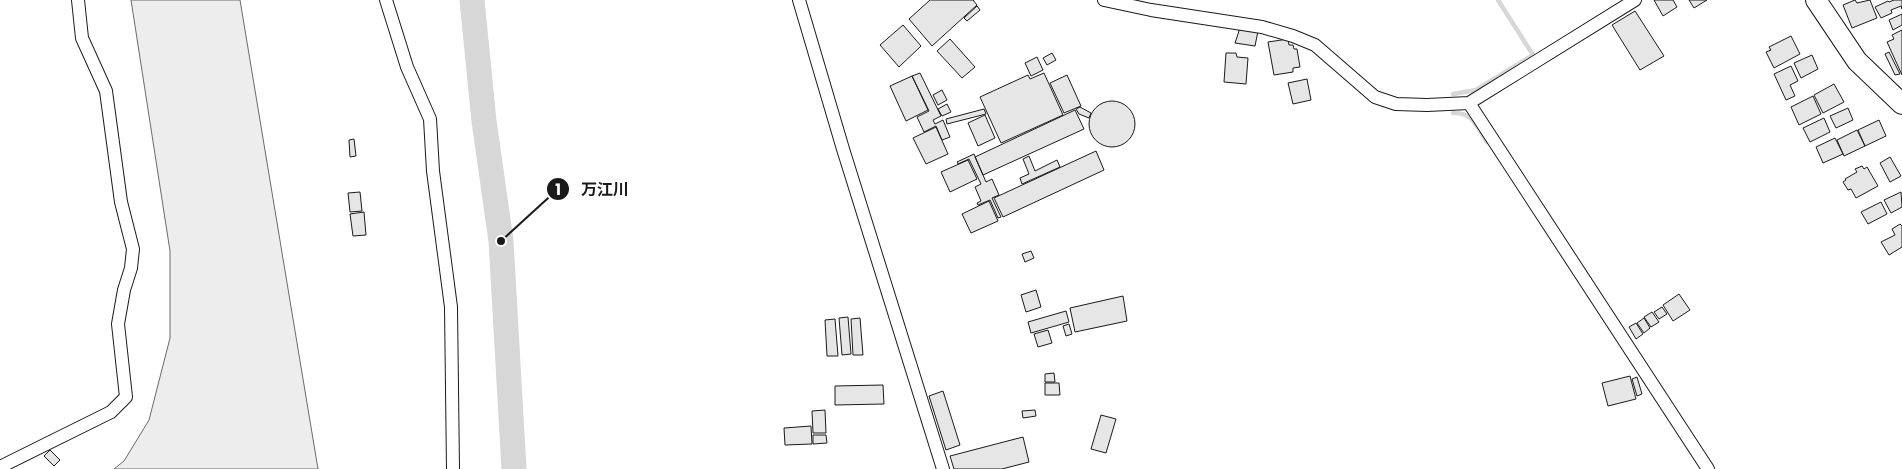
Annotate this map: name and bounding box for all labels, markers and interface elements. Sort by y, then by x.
callout: 万江川 [546,174,639,205]
text: 万江川 [581,178,629,201]
text: 1 [555,179,561,200]

